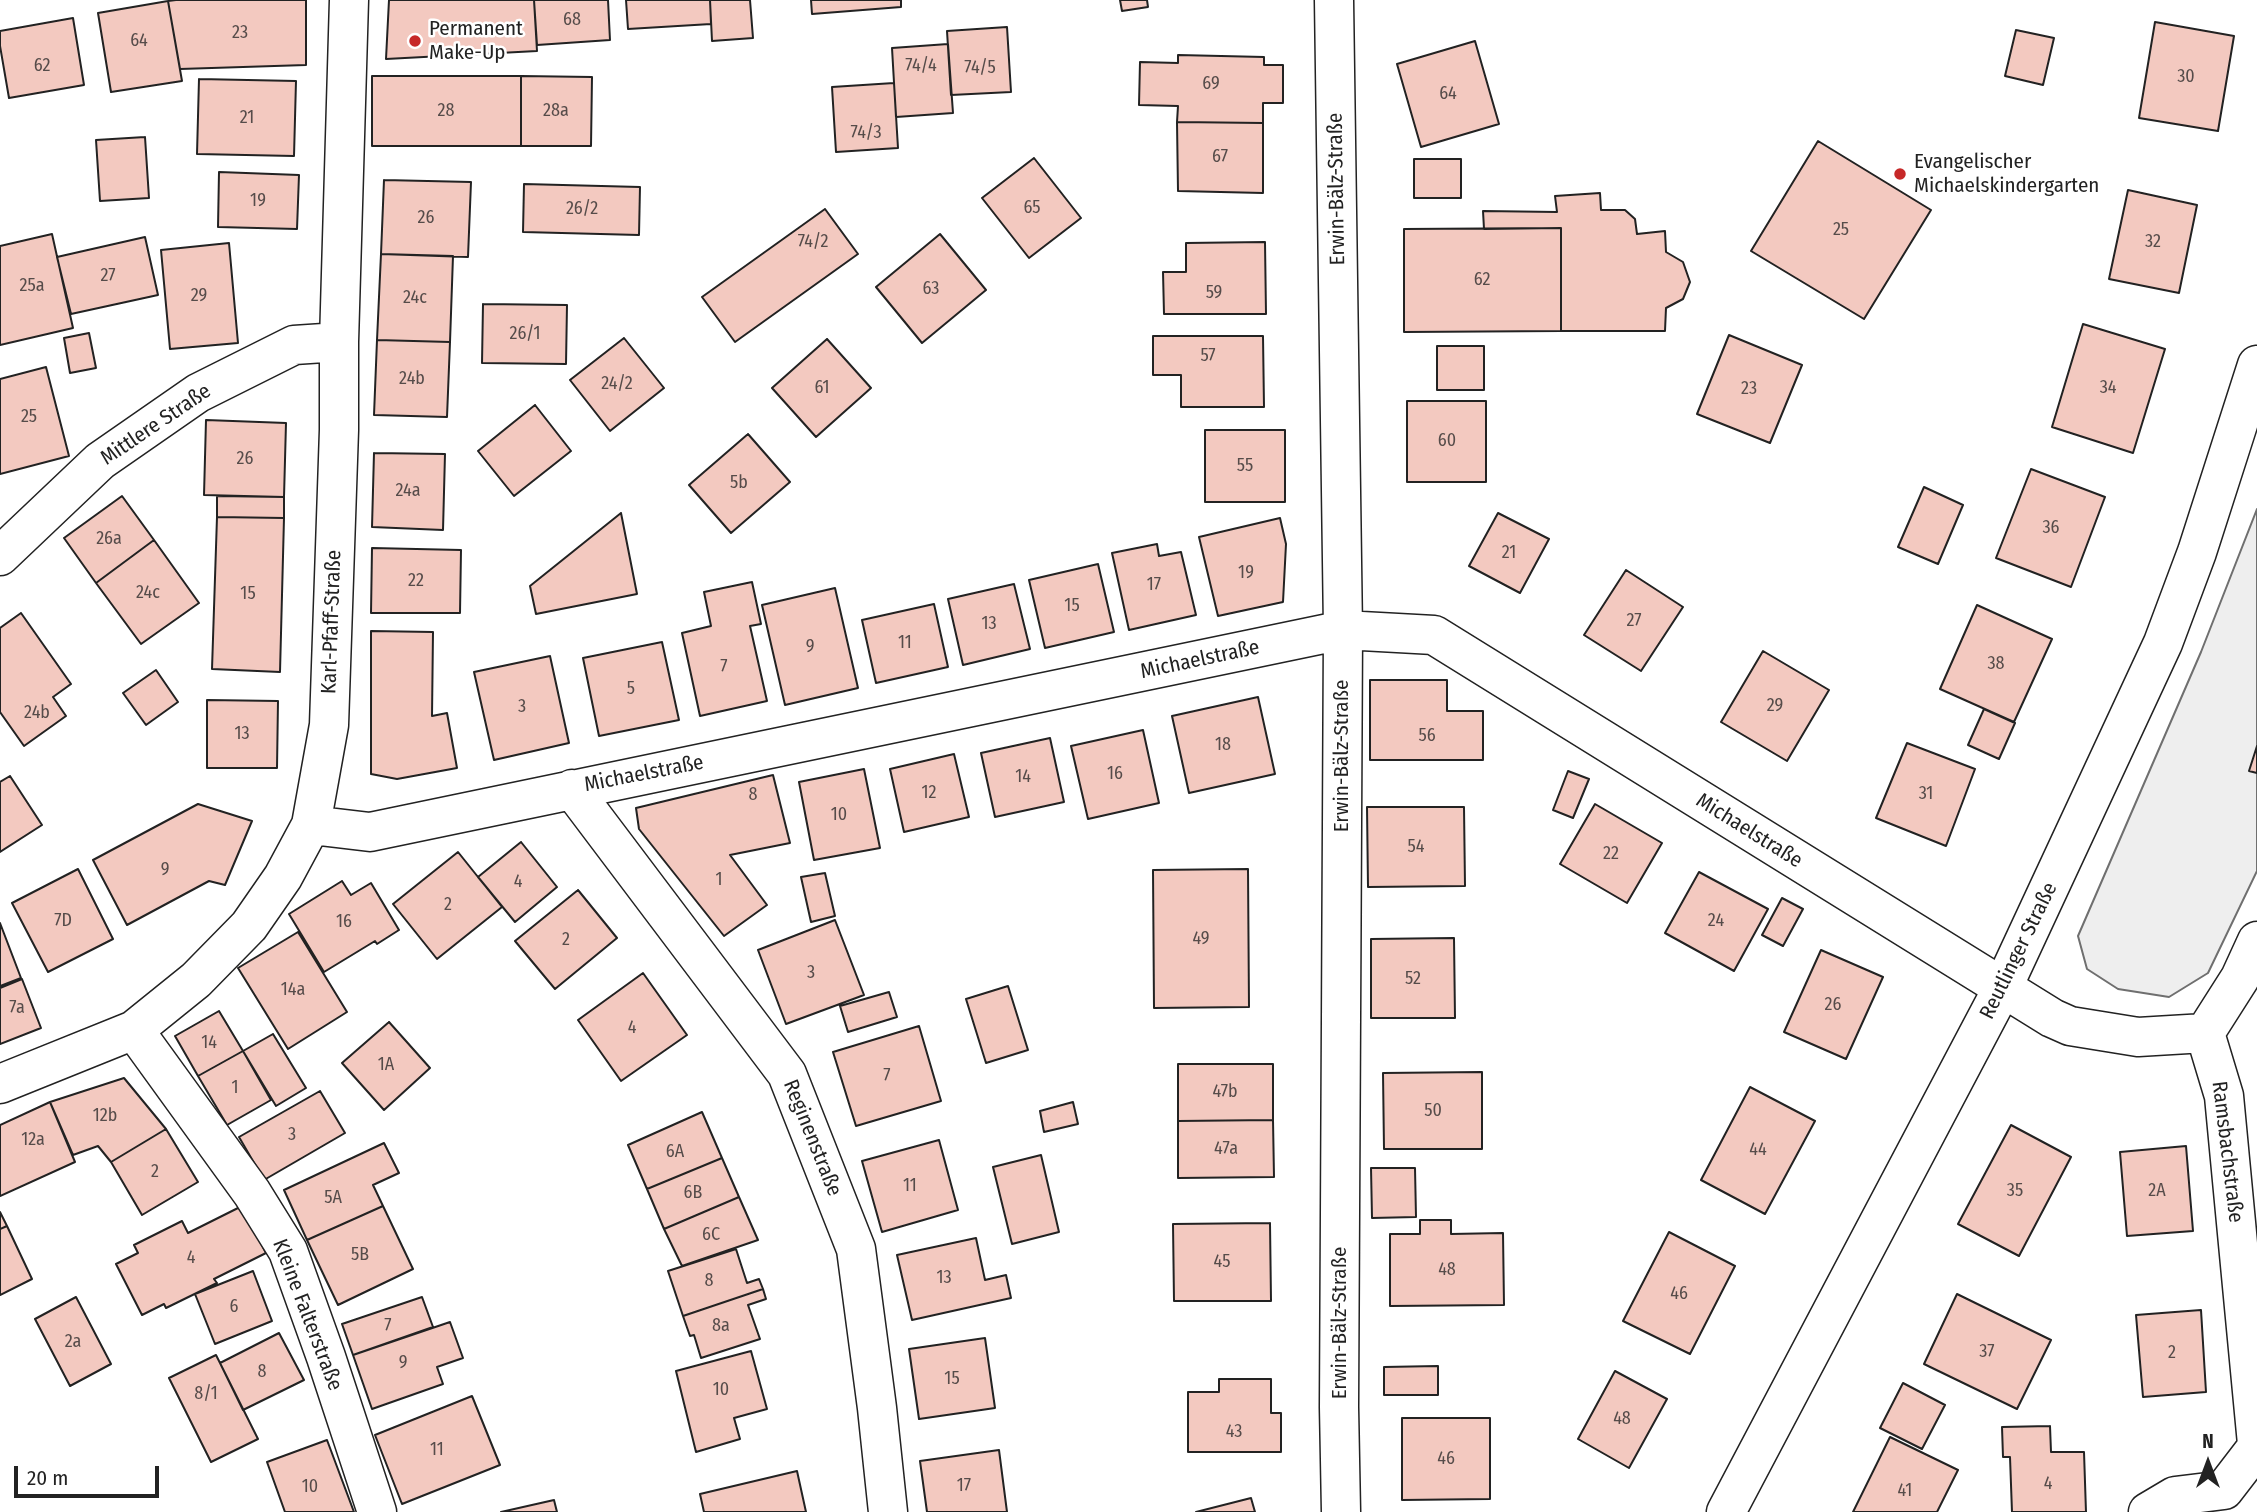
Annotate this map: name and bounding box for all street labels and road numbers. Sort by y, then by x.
street label: Erwin-Bälz-Straße [1323,113,1351,265]
street label: Mittlere Straße [96,379,216,471]
street label: Karl-Pfaff-Straße [317,550,347,694]
street label: Michaelstraße [1138,635,1262,685]
street label: Erwin-Bälz-Straße [1329,680,1355,832]
street label: Michaelstraße [582,750,706,798]
street label: Michaelstraße [1691,788,1807,874]
street label: Reutlinger Straße [1975,878,2063,1024]
street label: Reginenstraße [777,1076,847,1200]
street label: Ramsbachstraße [2206,1080,2248,1224]
street label: Kleine Falterstraße [266,1236,348,1394]
street label: Erwin-Bälz-Straße [1327,1247,1353,1399]

